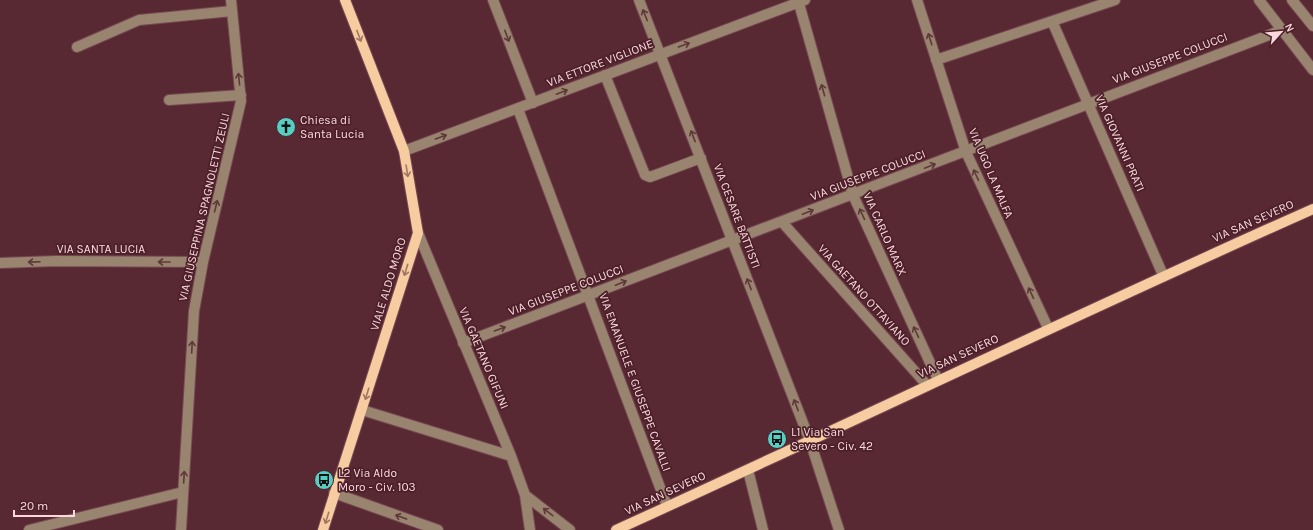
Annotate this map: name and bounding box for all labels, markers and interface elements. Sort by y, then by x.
one-way arrow [641,9,649,21]
north arrow [1261,12,1301,52]
text: N [1282,21,1297,34]
one-way arrow [355,30,363,42]
one-way arrow [503,30,511,42]
street label: VIA GIUSEPPE COLUCCI [1110,30,1230,86]
one-way arrow [925,34,933,46]
street label: VIA ETTORE VIGLIONE [545,36,655,90]
one-way arrow [677,41,689,49]
one-way arrow [235,73,242,86]
one-way arrow [819,84,826,97]
one-way arrow [556,87,568,95]
street label: VIA GIOVANNI PRATI [1092,93,1148,193]
street label: VIA GIUSEPPINA SPAGNOLETTI ZEULI [176,112,232,302]
place label: Chiesa di Santa Lucia [300,113,364,141]
church icon: Chiesa di Santa Lucia [275,116,297,138]
street label: VIA UGO LA MALFA [966,126,1016,220]
one-way arrow [688,131,696,143]
one-way arrow [434,133,446,141]
street label: VIA GIUSEPPE COLUCCI [808,147,928,203]
one-way arrow [923,161,935,169]
street label: VIA CESARE BATTISTI [711,162,763,270]
one-way arrow [404,165,412,178]
one-way arrow [972,170,979,182]
street label: VIA CARLO MARX [860,190,910,278]
street label: VIA SAN SEVERO [1210,197,1296,245]
one-way arrow [213,200,220,213]
one-way arrow [802,208,814,216]
one-way arrow [858,208,865,220]
street label: VIALE ALDO MORO [367,236,409,332]
street label: VIA SANTA LUCIA [57,242,145,256]
street label: VIA GAETANO OTTAVIANO [815,242,913,349]
one-way arrow [28,258,41,266]
one-way arrow [158,258,171,266]
street label: VIA GIUSEPPE COLUCCI [506,262,626,318]
one-way arrow [402,263,409,276]
one-way arrow [745,278,753,290]
one-way arrow [615,279,627,287]
one-way arrow [1027,287,1034,299]
street label: VIA EMANUELE E GIUSEPPE CAVALLI [596,291,674,473]
street label: VIA GAETANO GIFUNI [456,305,512,411]
one-way arrow [493,325,506,332]
one-way arrow [912,326,919,338]
street label: VIA SAN SEVERO [915,331,1001,381]
one-way arrow [188,341,195,354]
one-way arrow [363,387,370,400]
one-way arrow [792,399,800,411]
place label: L1 Via San Severo - Civ. 42 [791,425,873,453]
bus stop icon: L1 Via San Severo - Civ. 42 [766,428,788,450]
place label: L2 Via Aldo Moro - Civ. 103 [338,466,416,494]
street label: VIA SAN SEVERO [622,468,708,518]
bus stop icon: L2 Via Aldo Moro - Civ. 103 [313,469,335,491]
one-way arrow [181,471,188,484]
scale bar [14,492,74,518]
text: 20 m [20,499,48,513]
one-way arrow [542,508,553,517]
one-way arrow [323,511,330,524]
one-way arrow [396,512,408,520]

